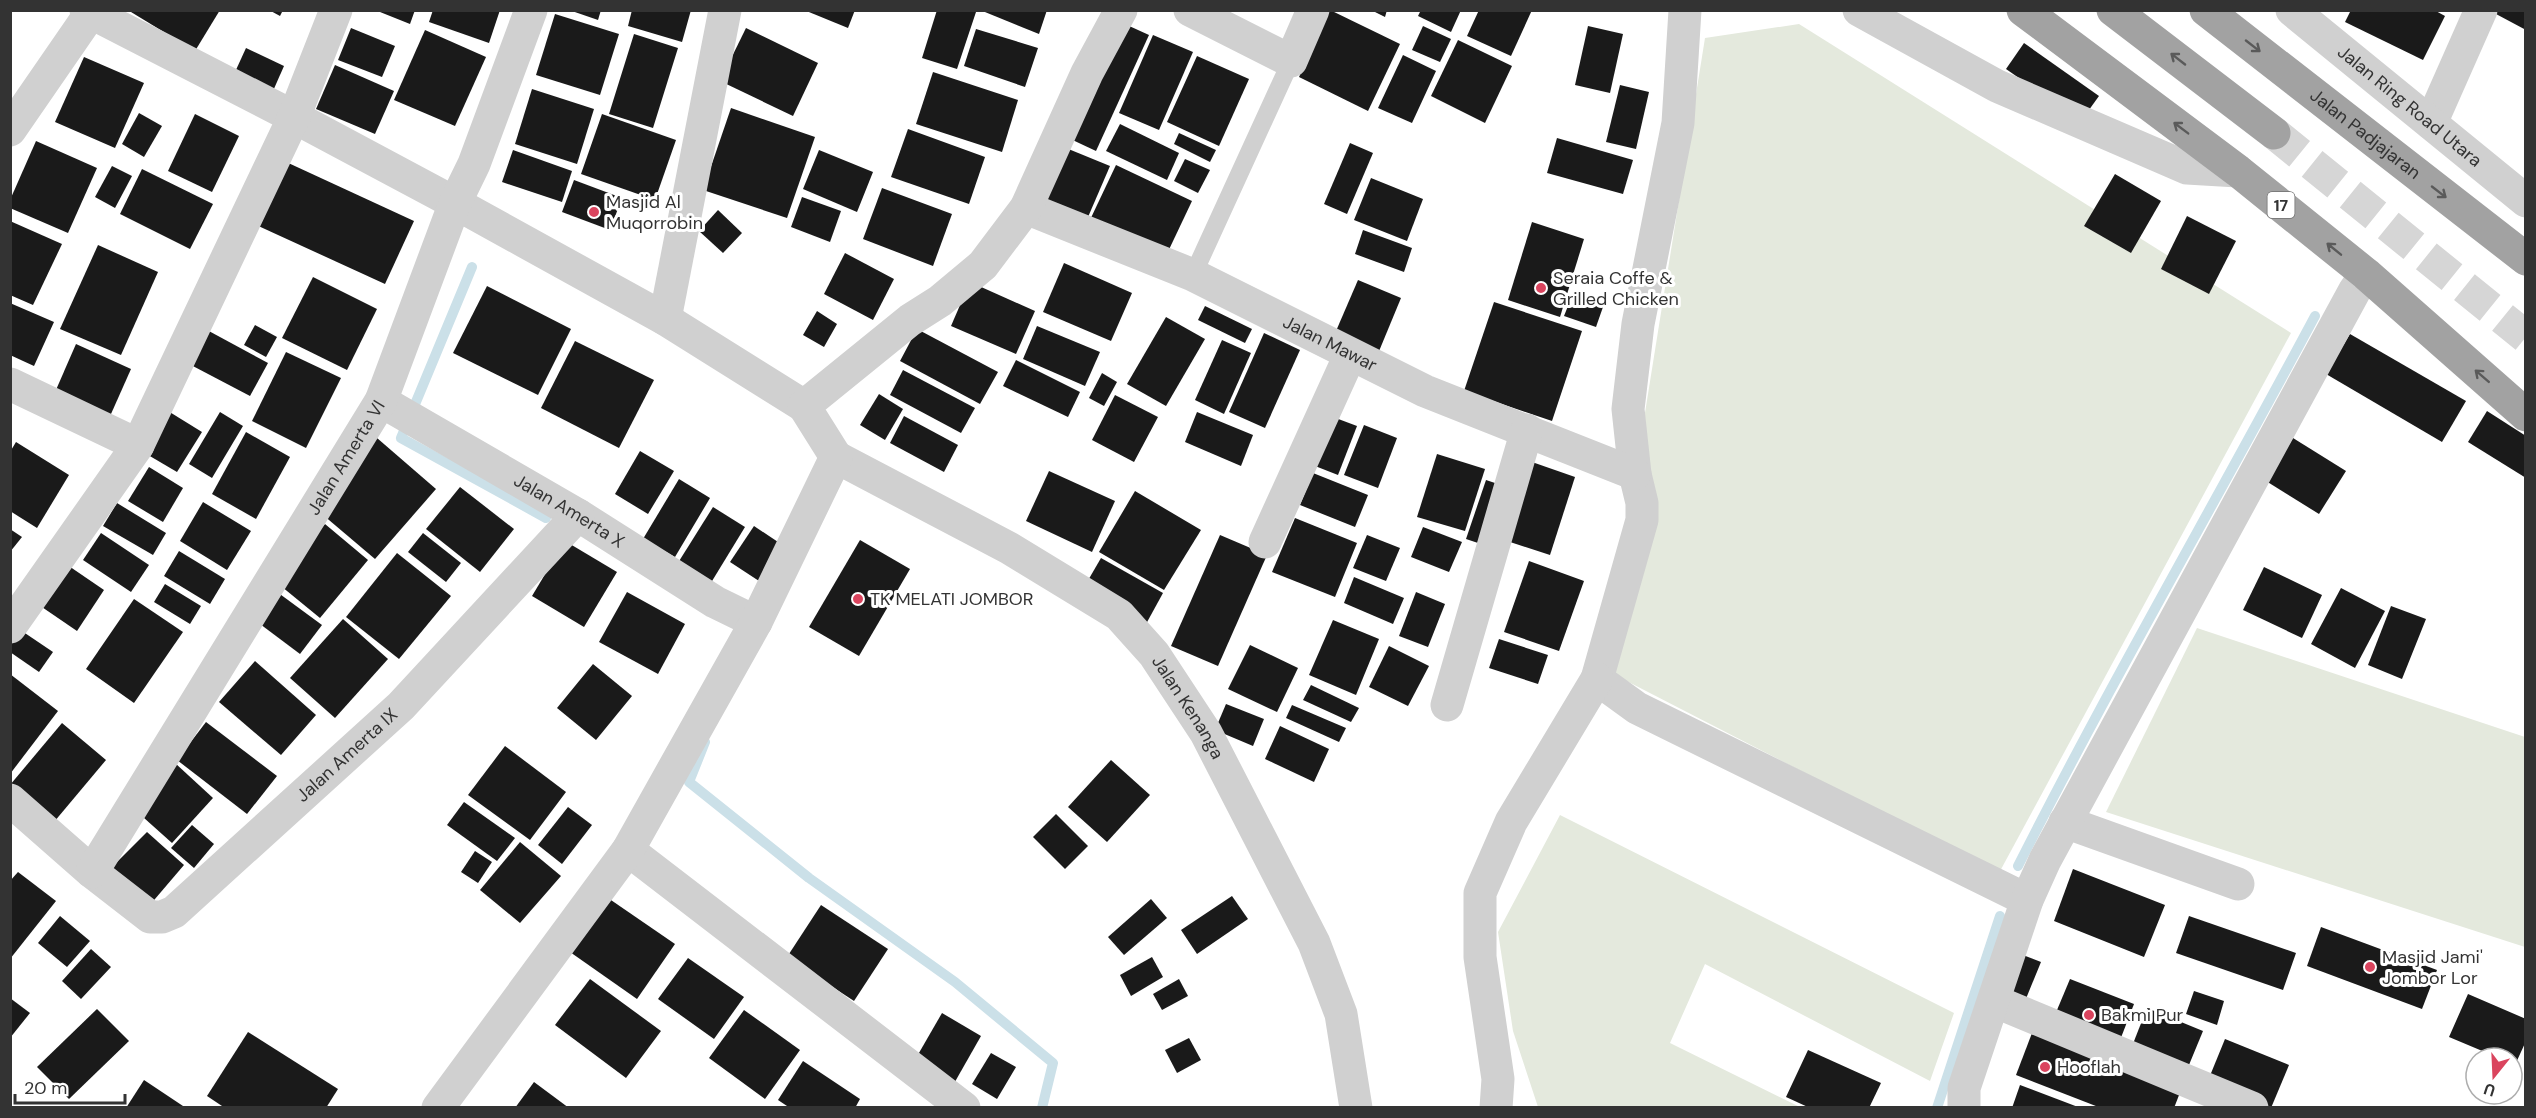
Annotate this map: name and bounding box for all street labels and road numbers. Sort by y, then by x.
street label: Jalan Ring Road Utara [2332,40,2487,172]
street label: Jalan Padjajaran [2305,83,2426,185]
road number: 17 [2268,192,2294,218]
street label: Jalan Mawar [1279,310,1381,377]
street label: Jalan Amerta VI [302,396,391,520]
street label: Jalan Amerta X [509,468,629,554]
street label: Jalan Kenanga [1146,651,1229,763]
street label: Jalan Amerta IX [291,703,403,807]

